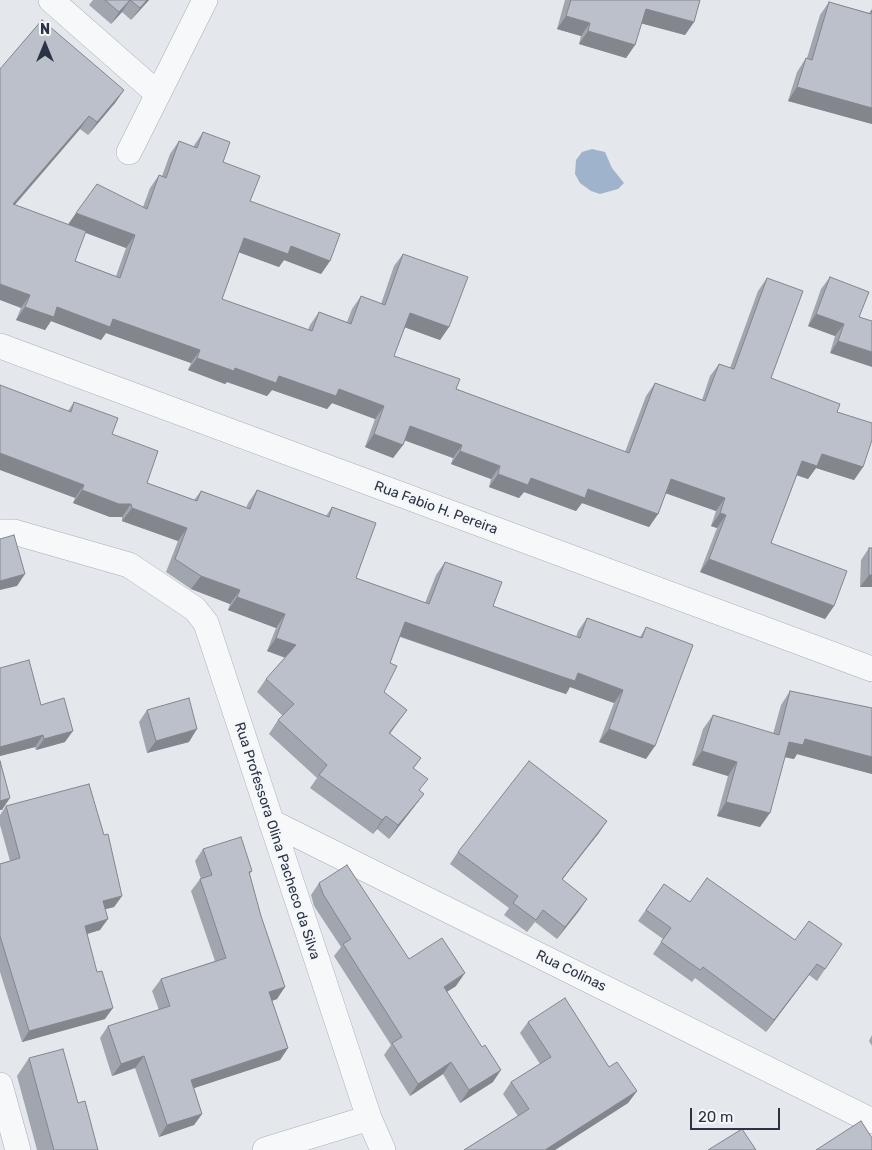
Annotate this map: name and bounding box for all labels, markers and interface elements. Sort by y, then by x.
north arrow [20,20,70,70]
text: N [40,21,50,38]
street label: Rua Fabio H. Pereira [372,478,500,538]
street label: Rua Professora Olina Pacheco da Silva [231,720,323,962]
street label: Rua Colinas [533,947,609,995]
scale bar [692,1098,782,1130]
text: 20 m [698,1108,733,1126]

